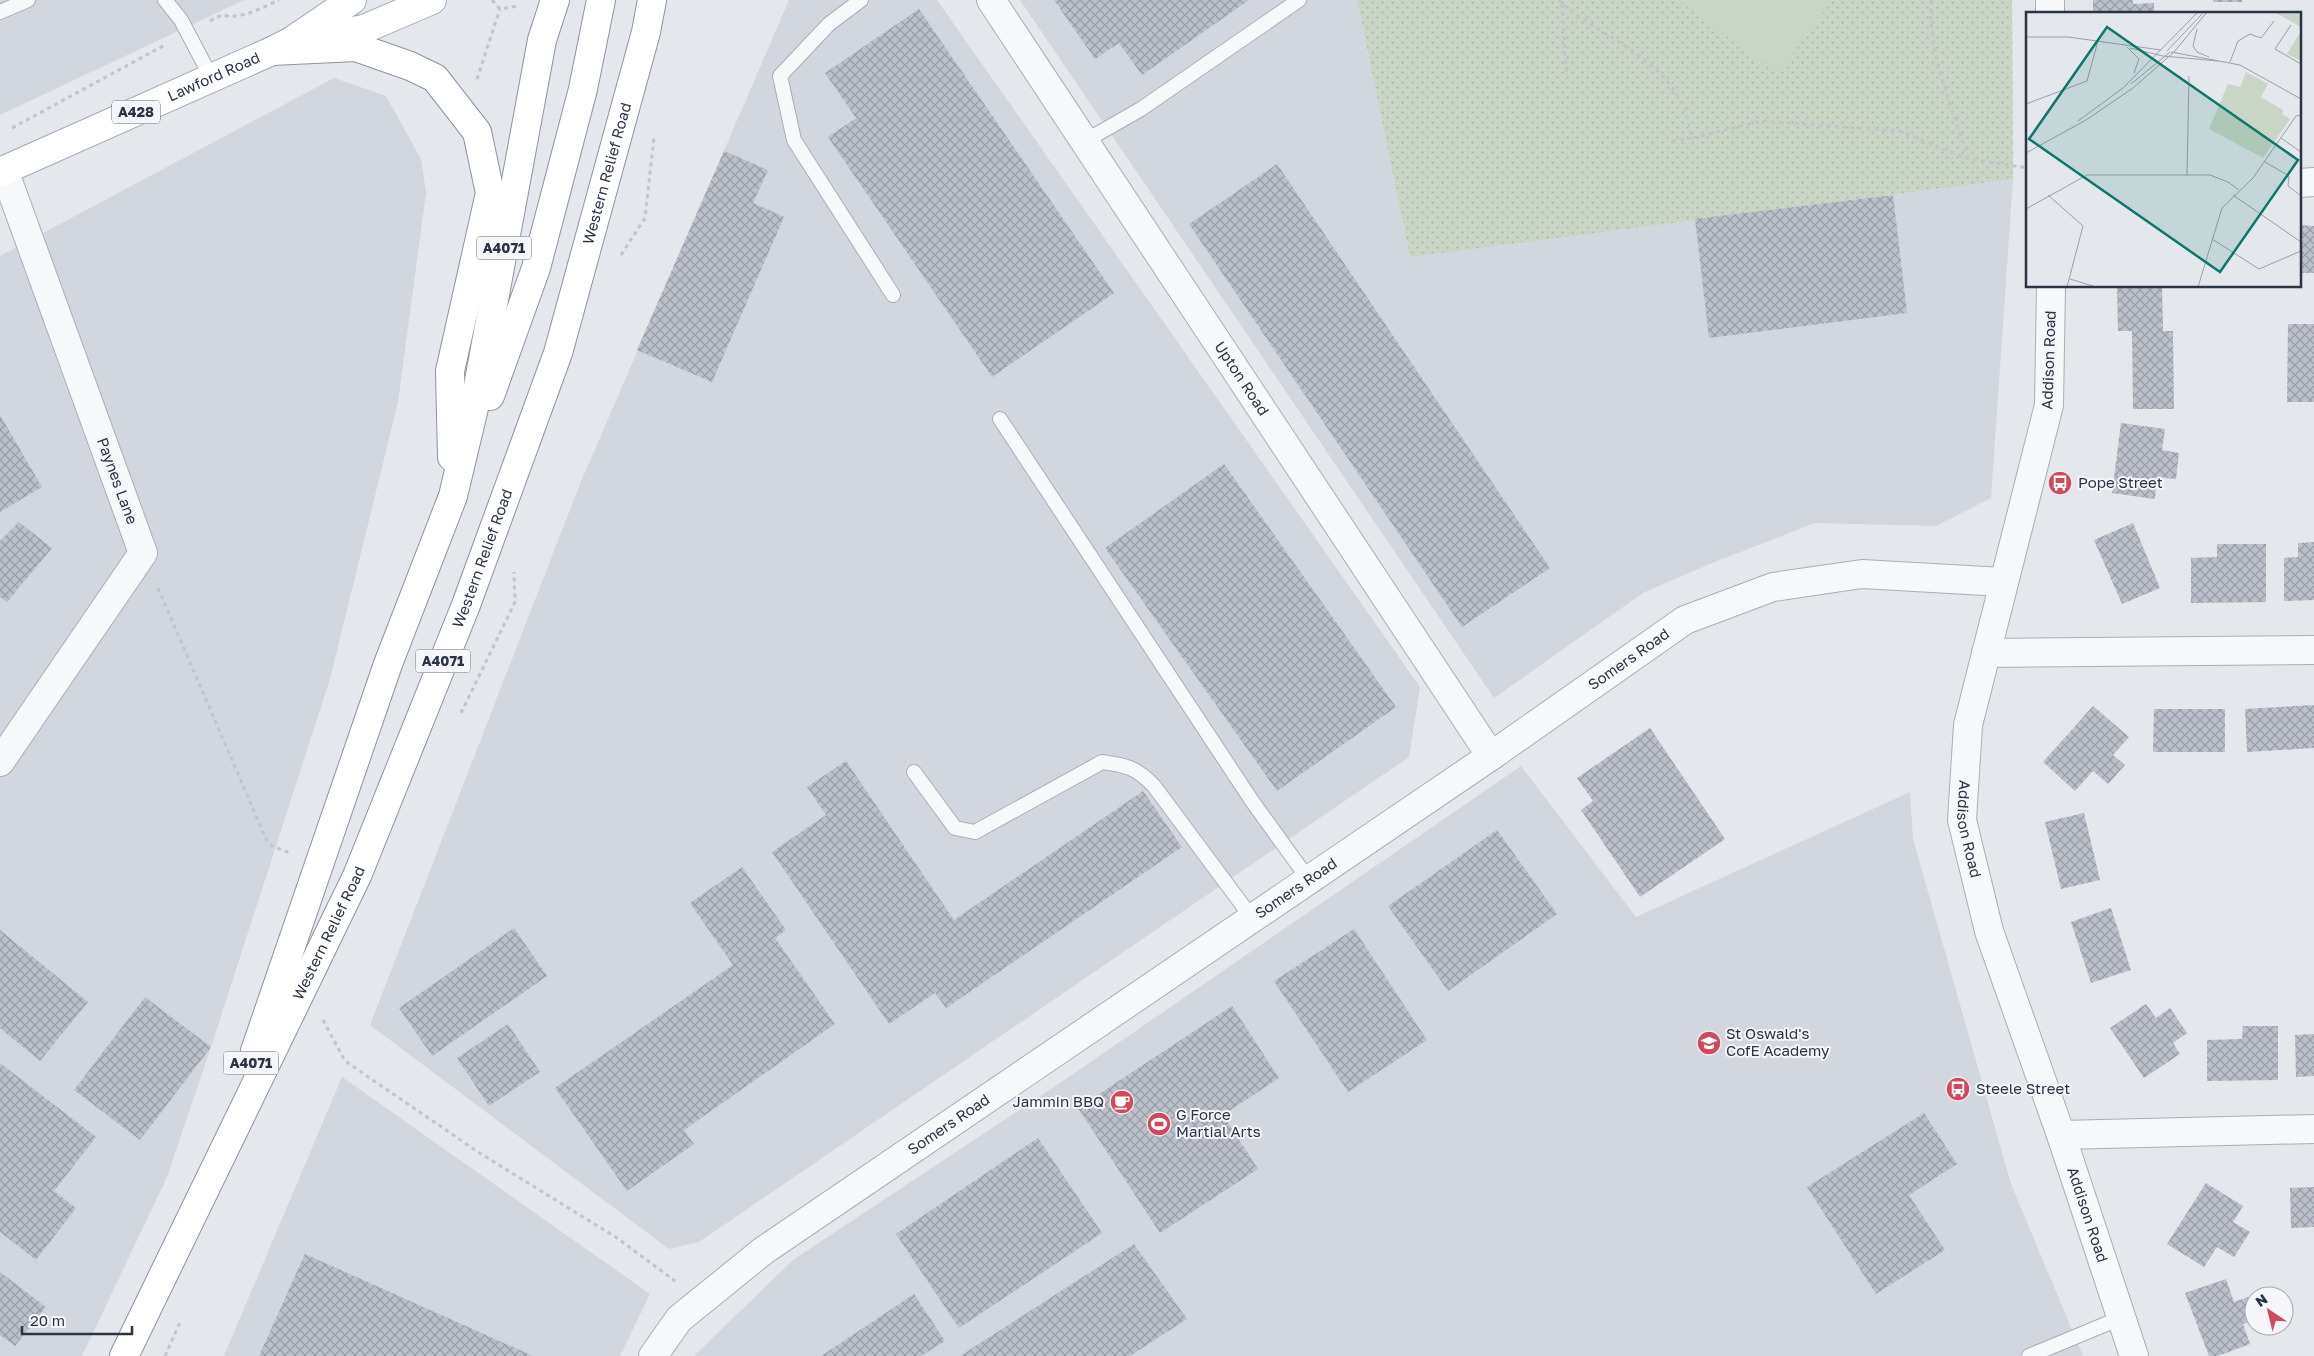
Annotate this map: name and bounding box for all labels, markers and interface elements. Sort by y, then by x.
inset map [2026,12,2302,288]
street label: Lawford Road [164,48,262,104]
road number: A428 [112,100,160,124]
street label: Western Relief Road [578,100,634,246]
road number: A4071 [476,237,532,260]
street label: Addison Road [2037,310,2059,410]
street label: Upton Road [1211,338,1273,419]
street label: Paynes Lane [94,435,142,527]
bus stop icon: Pope Street [2047,470,2073,496]
place label: Pope Street [2078,473,2163,491]
street label: Western Relief Road [448,487,516,630]
street label: Somers Road [1584,624,1672,693]
road number: A4071 [416,649,470,672]
street label: Addison Road [1954,780,1986,879]
street label: Somers Road [1251,854,1340,922]
street label: Western Relief Road [288,863,368,1002]
place label: St Oswald's CofE Academy [1726,1024,1830,1059]
school or university icon: St Oswald's CofE Academy [1696,1030,1722,1056]
road number: A4071 [224,1052,278,1074]
bus stop icon: Steele Street [1945,1076,1971,1102]
place label: Steele Street [1976,1079,2070,1097]
cafe icon: Jammin BBQ [1109,1089,1135,1115]
street label: Somers Road [904,1090,993,1158]
place label: Jammin BBQ [1013,1092,1104,1110]
place label: G Force Martial Arts [1176,1105,1261,1140]
sports icon: G Force Martial Arts [1146,1111,1172,1137]
street label: Addison Road [2064,1165,2112,1264]
north arrow [2244,1286,2294,1336]
text: N [2252,1290,2270,1310]
scale bar [22,1304,132,1336]
text: 20 m [30,1311,65,1329]

